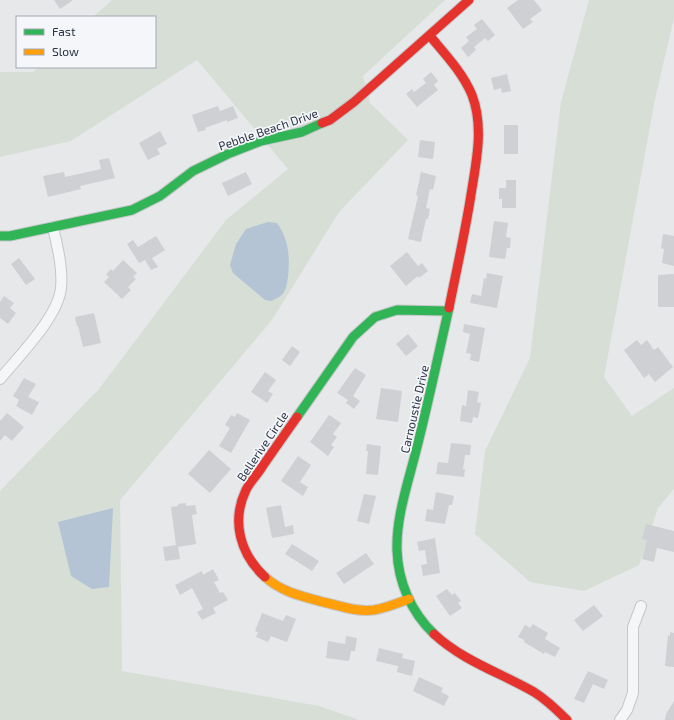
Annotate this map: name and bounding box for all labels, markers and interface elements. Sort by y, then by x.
legend [16,16,156,68]
text: Fast [52,24,76,38]
text: Slow [52,44,79,58]
street label: Pebble Beach Drive [216,105,320,153]
street label: Carnoustie Drive [397,364,431,454]
street label: Bellerive Circle [234,409,290,483]

